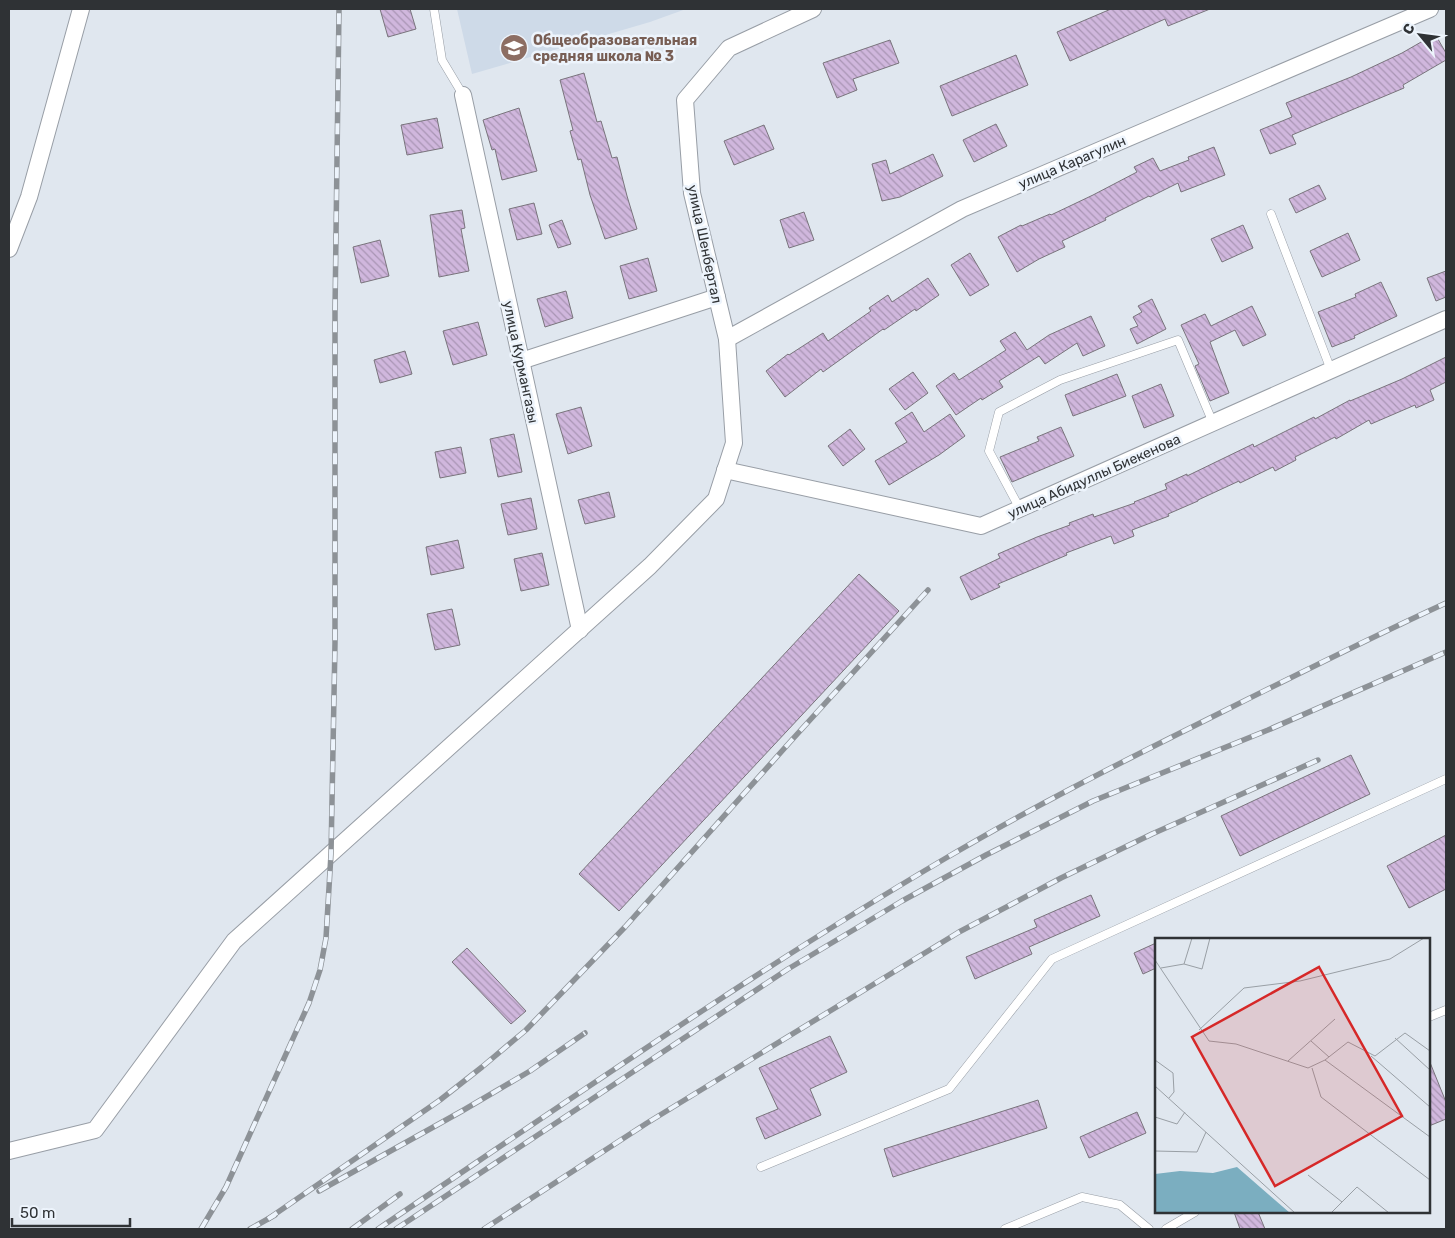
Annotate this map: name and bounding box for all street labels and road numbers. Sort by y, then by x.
street label: улица Карагулин [1016,132,1128,193]
street label: улица Шенбертал [684,183,725,305]
street label: улица Курмангазы [499,299,542,425]
street label: улица Абидуллы Биекенова [1005,431,1183,522]

